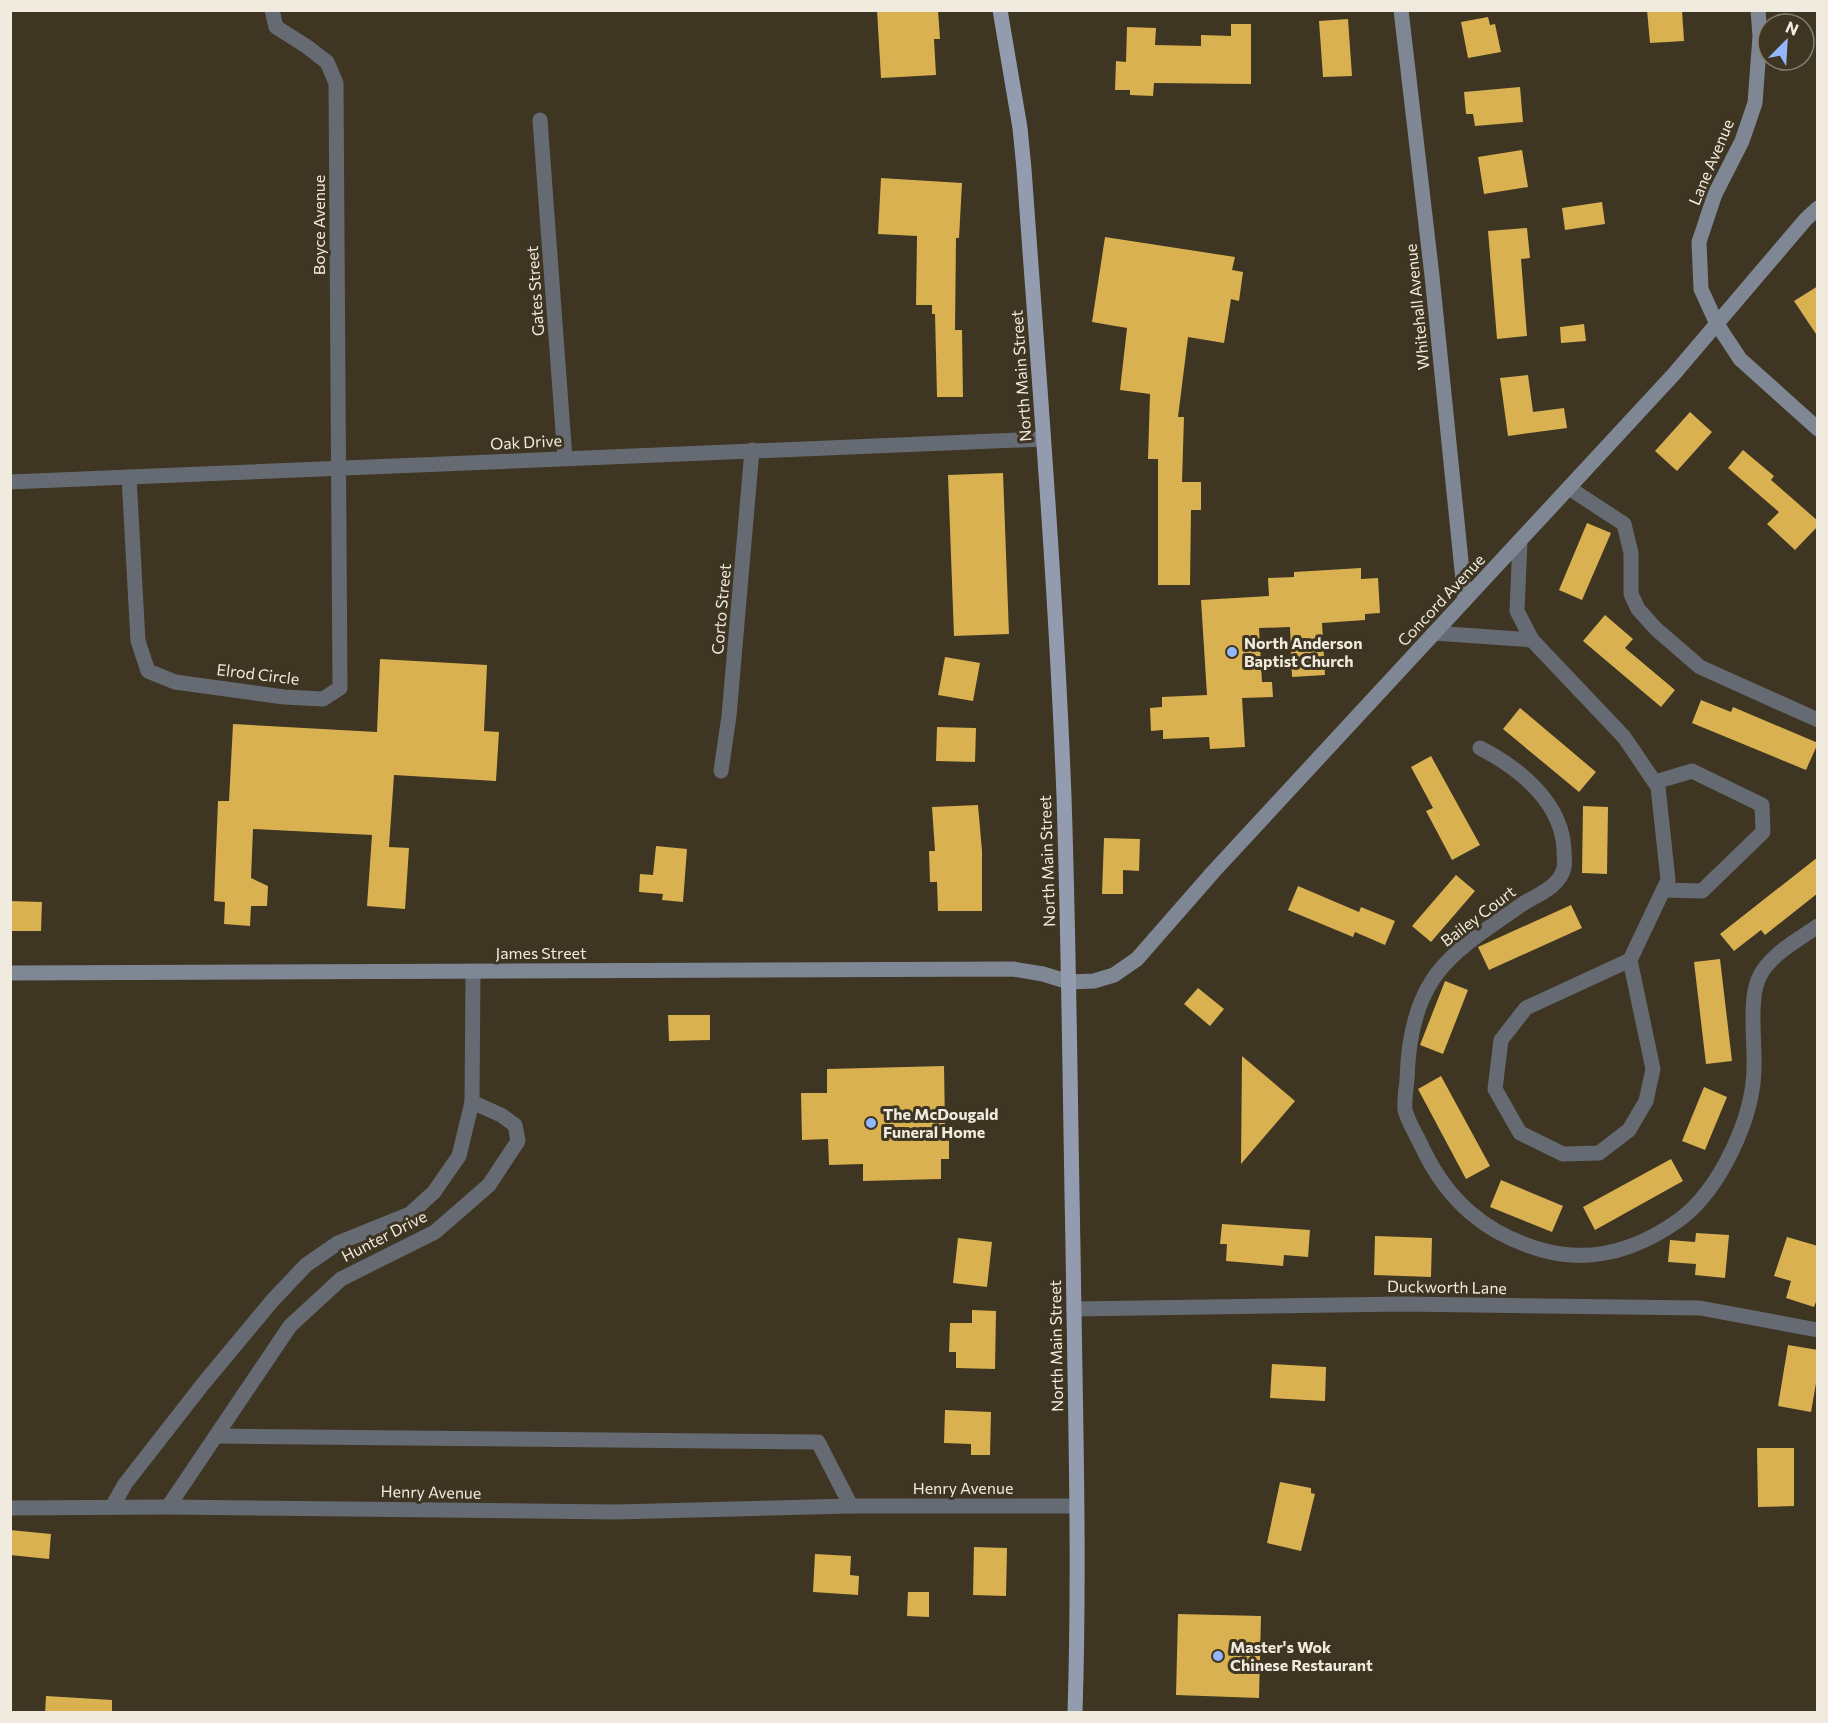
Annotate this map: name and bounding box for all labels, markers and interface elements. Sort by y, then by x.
north arrow [1756,12,1816,72]
text: N [1783,17,1802,39]
street label: Lane Avenue [1684,116,1737,208]
street label: Boyce Avenue [309,175,328,275]
street label: Whitehall Avenue [1400,243,1433,371]
street label: Gates Street [522,245,547,337]
street label: North Main Street [1006,309,1035,442]
street label: Oak Drive [490,430,562,453]
street label: Concord Avenue [1393,550,1488,650]
street label: Corto Street [707,562,734,655]
place label: North Anderson Baptist Church [1244,633,1362,670]
marker: North Anderson Baptist Church [1225,645,1239,659]
street label: Elrod Circle [216,659,300,688]
street label: North Main Street [1035,794,1058,927]
street label: Bailey Court [1436,881,1519,950]
street label: James Street [496,943,587,962]
place label: The McDougald Funeral Home [883,1104,998,1141]
marker: The McDougald Funeral Home [864,1116,878,1130]
street label: Hunter Drive [338,1206,430,1265]
street label: Duckworth Lane [1387,1276,1507,1297]
street label: North Main Street [1045,1279,1066,1412]
street label: Henry Avenue [913,1478,1013,1497]
street label: Henry Avenue [381,1481,482,1502]
place label: Master's Wok Chinese Restaurant [1230,1637,1373,1674]
marker: Master's Wok Chinese Restaurant [1211,1649,1225,1663]

